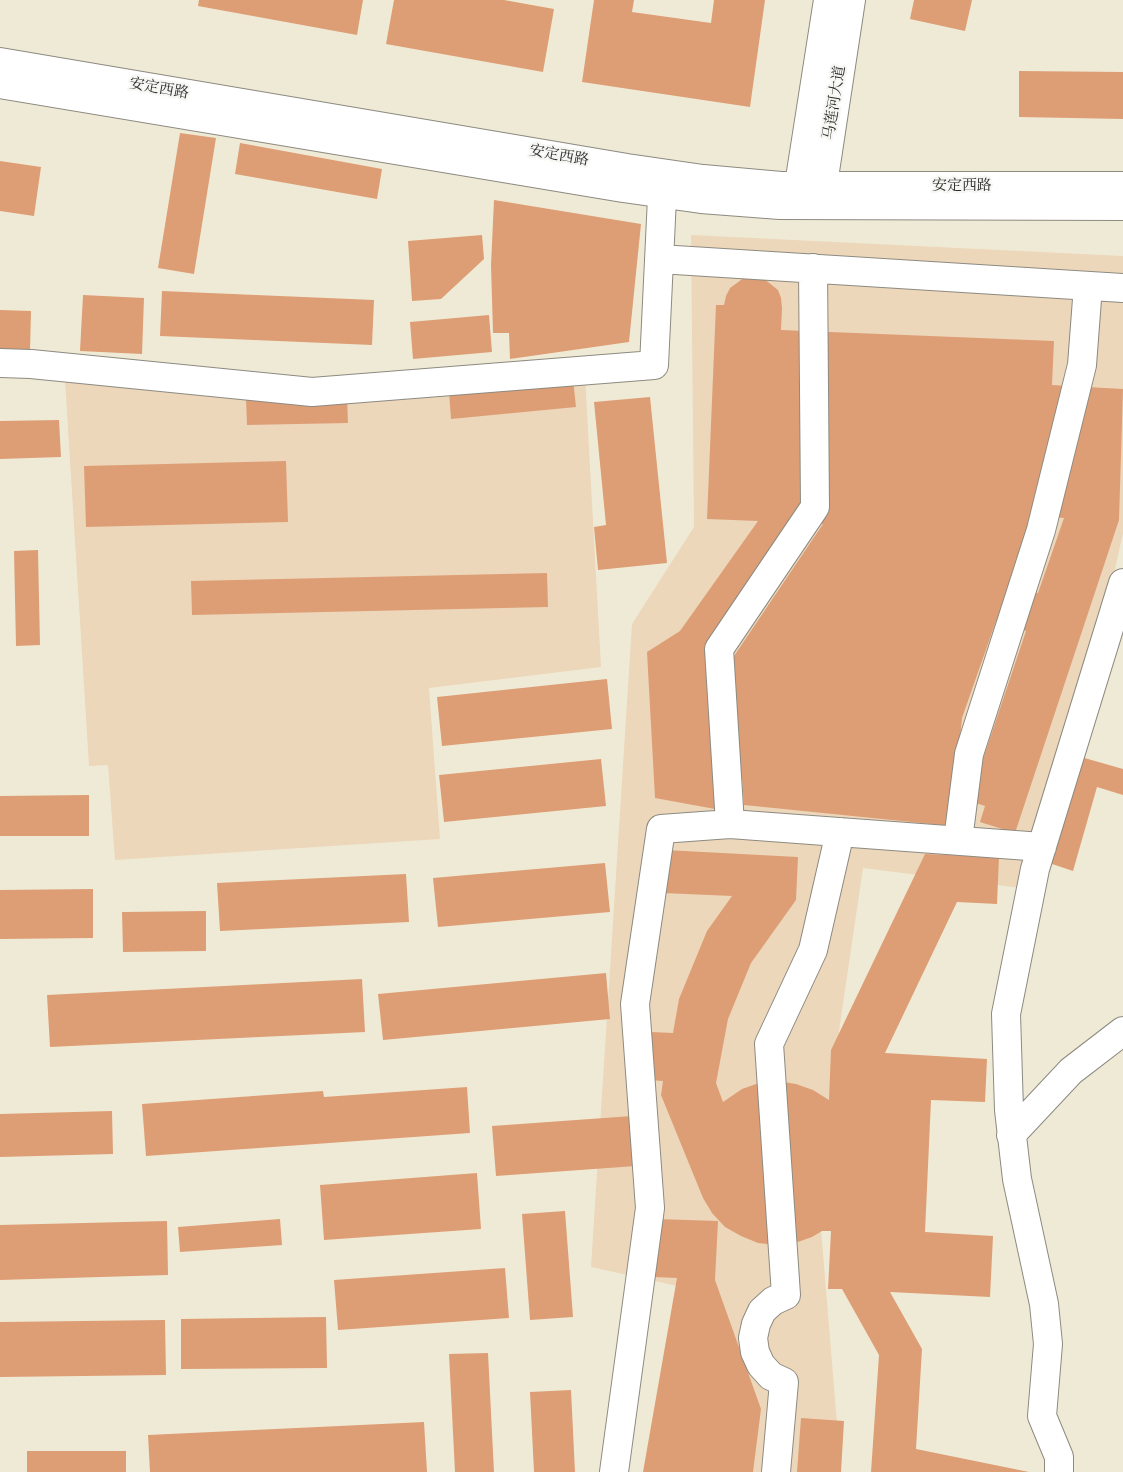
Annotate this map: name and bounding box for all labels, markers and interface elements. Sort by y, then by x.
street label: 马莲河大道 [820,65,850,141]
street label: 安定西路 [128,75,190,103]
street label: 安定西路 [528,142,590,170]
street label: 安定西路 [932,177,992,195]

